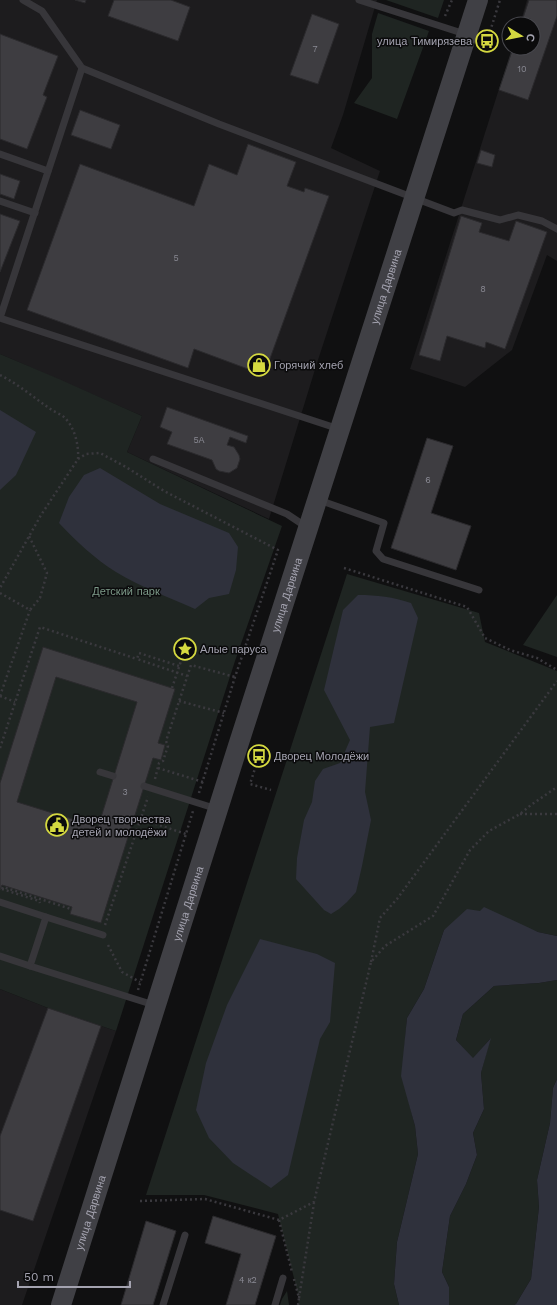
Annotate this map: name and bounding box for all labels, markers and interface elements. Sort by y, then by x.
north arrow [501,16,541,56]
bus stop icon: улица Тимирязева [474,28,500,54]
text: С [523,33,537,43]
place label: улица Тимирязева [377,35,473,48]
house number: 7 [312,44,318,54]
house number: 10 [517,64,527,74]
street label: улица Дарвина [368,247,405,326]
house number: 5 [173,253,179,263]
house number: 8 [480,284,486,294]
shop icon: Горячий хлеб [246,352,272,378]
place label: Горячий хлеб [274,359,343,372]
house number: 5А [193,435,205,445]
house number: 6 [425,475,431,485]
street label: улица Дарвина [269,555,305,634]
park label: Детский парк [92,585,160,598]
place icon: Алые паруса [172,636,198,662]
place label: Алые паруса [200,643,267,656]
bus stop icon: Дворец Молодёжи [246,743,272,769]
place label: Дворец Молодёжи [274,750,369,763]
house number: 3 [122,787,128,797]
public building icon: Дворец творчества детей и молодёжи [44,812,70,838]
place label: Дворец творчества детей и молодёжи [72,813,171,839]
street label: улица Дарвина [171,864,207,943]
street label: улица Дарвина [73,1173,109,1252]
scale bar [18,1263,130,1289]
text: 50 m [24,1270,54,1284]
house number: 4 к2 [239,1275,257,1285]

